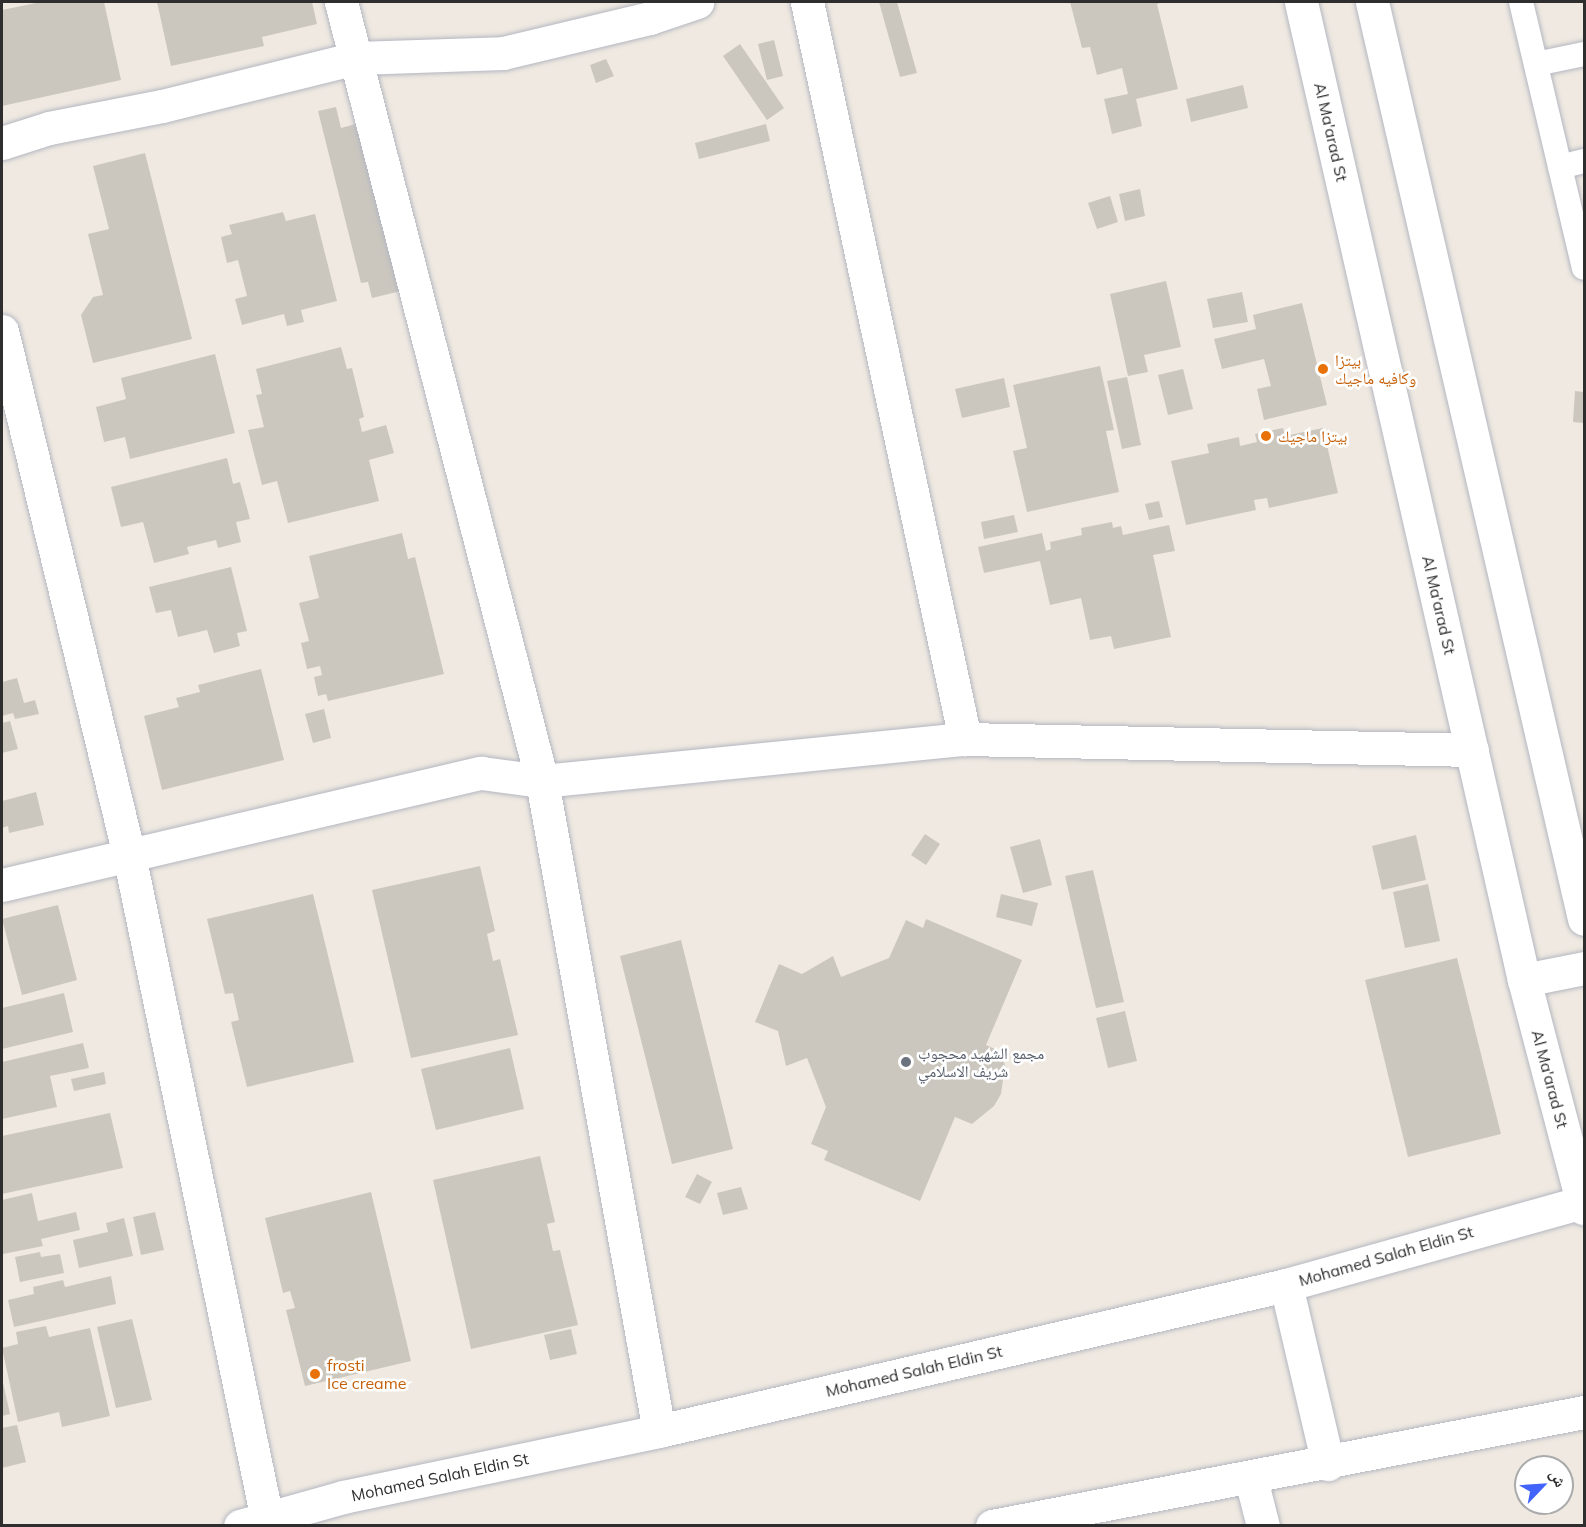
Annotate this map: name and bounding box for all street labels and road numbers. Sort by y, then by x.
street label: Al Ma'arad St [1310,81,1352,183]
street label: Al Ma'arad St [1418,554,1460,656]
street label: Al Ma'arad St [1528,1028,1572,1130]
street label: Mohamed Salah Eldin St [1297,1222,1475,1290]
street label: Mohamed Salah Eldin St [824,1341,1004,1401]
street label: Mohamed Salah Eldin St [350,1449,530,1505]

